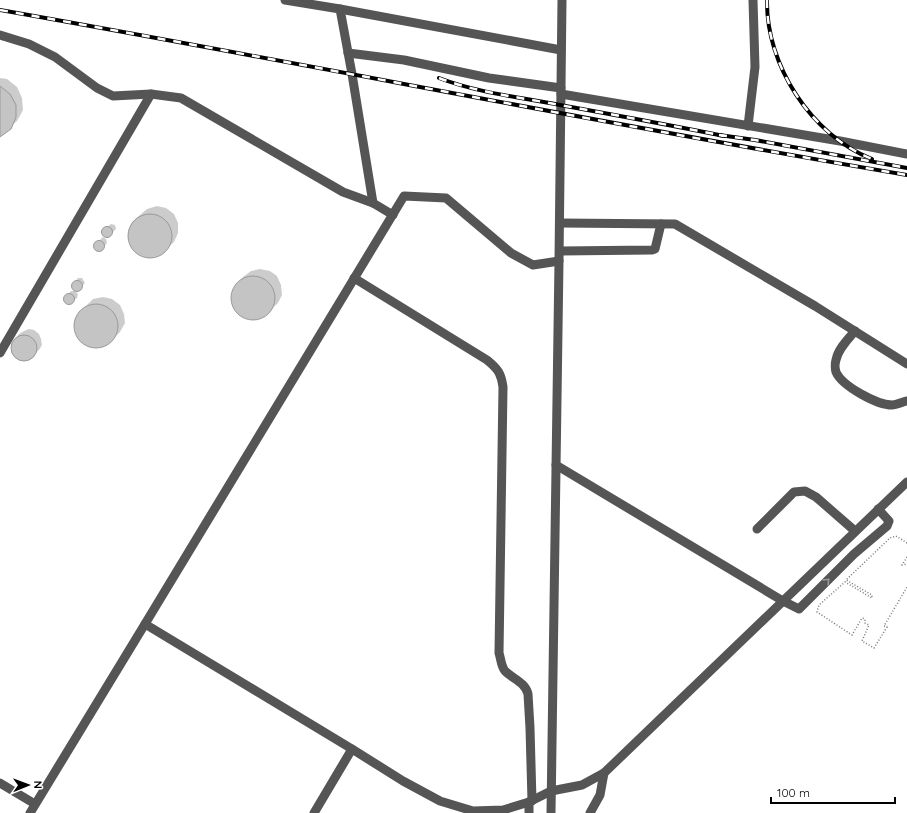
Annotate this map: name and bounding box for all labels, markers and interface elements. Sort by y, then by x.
one-way arrow [822,578,829,586]
north arrow [8,765,48,805]
scale bar [771,779,895,805]
text: N [31,781,45,789]
text: 100 m [777,785,810,800]

